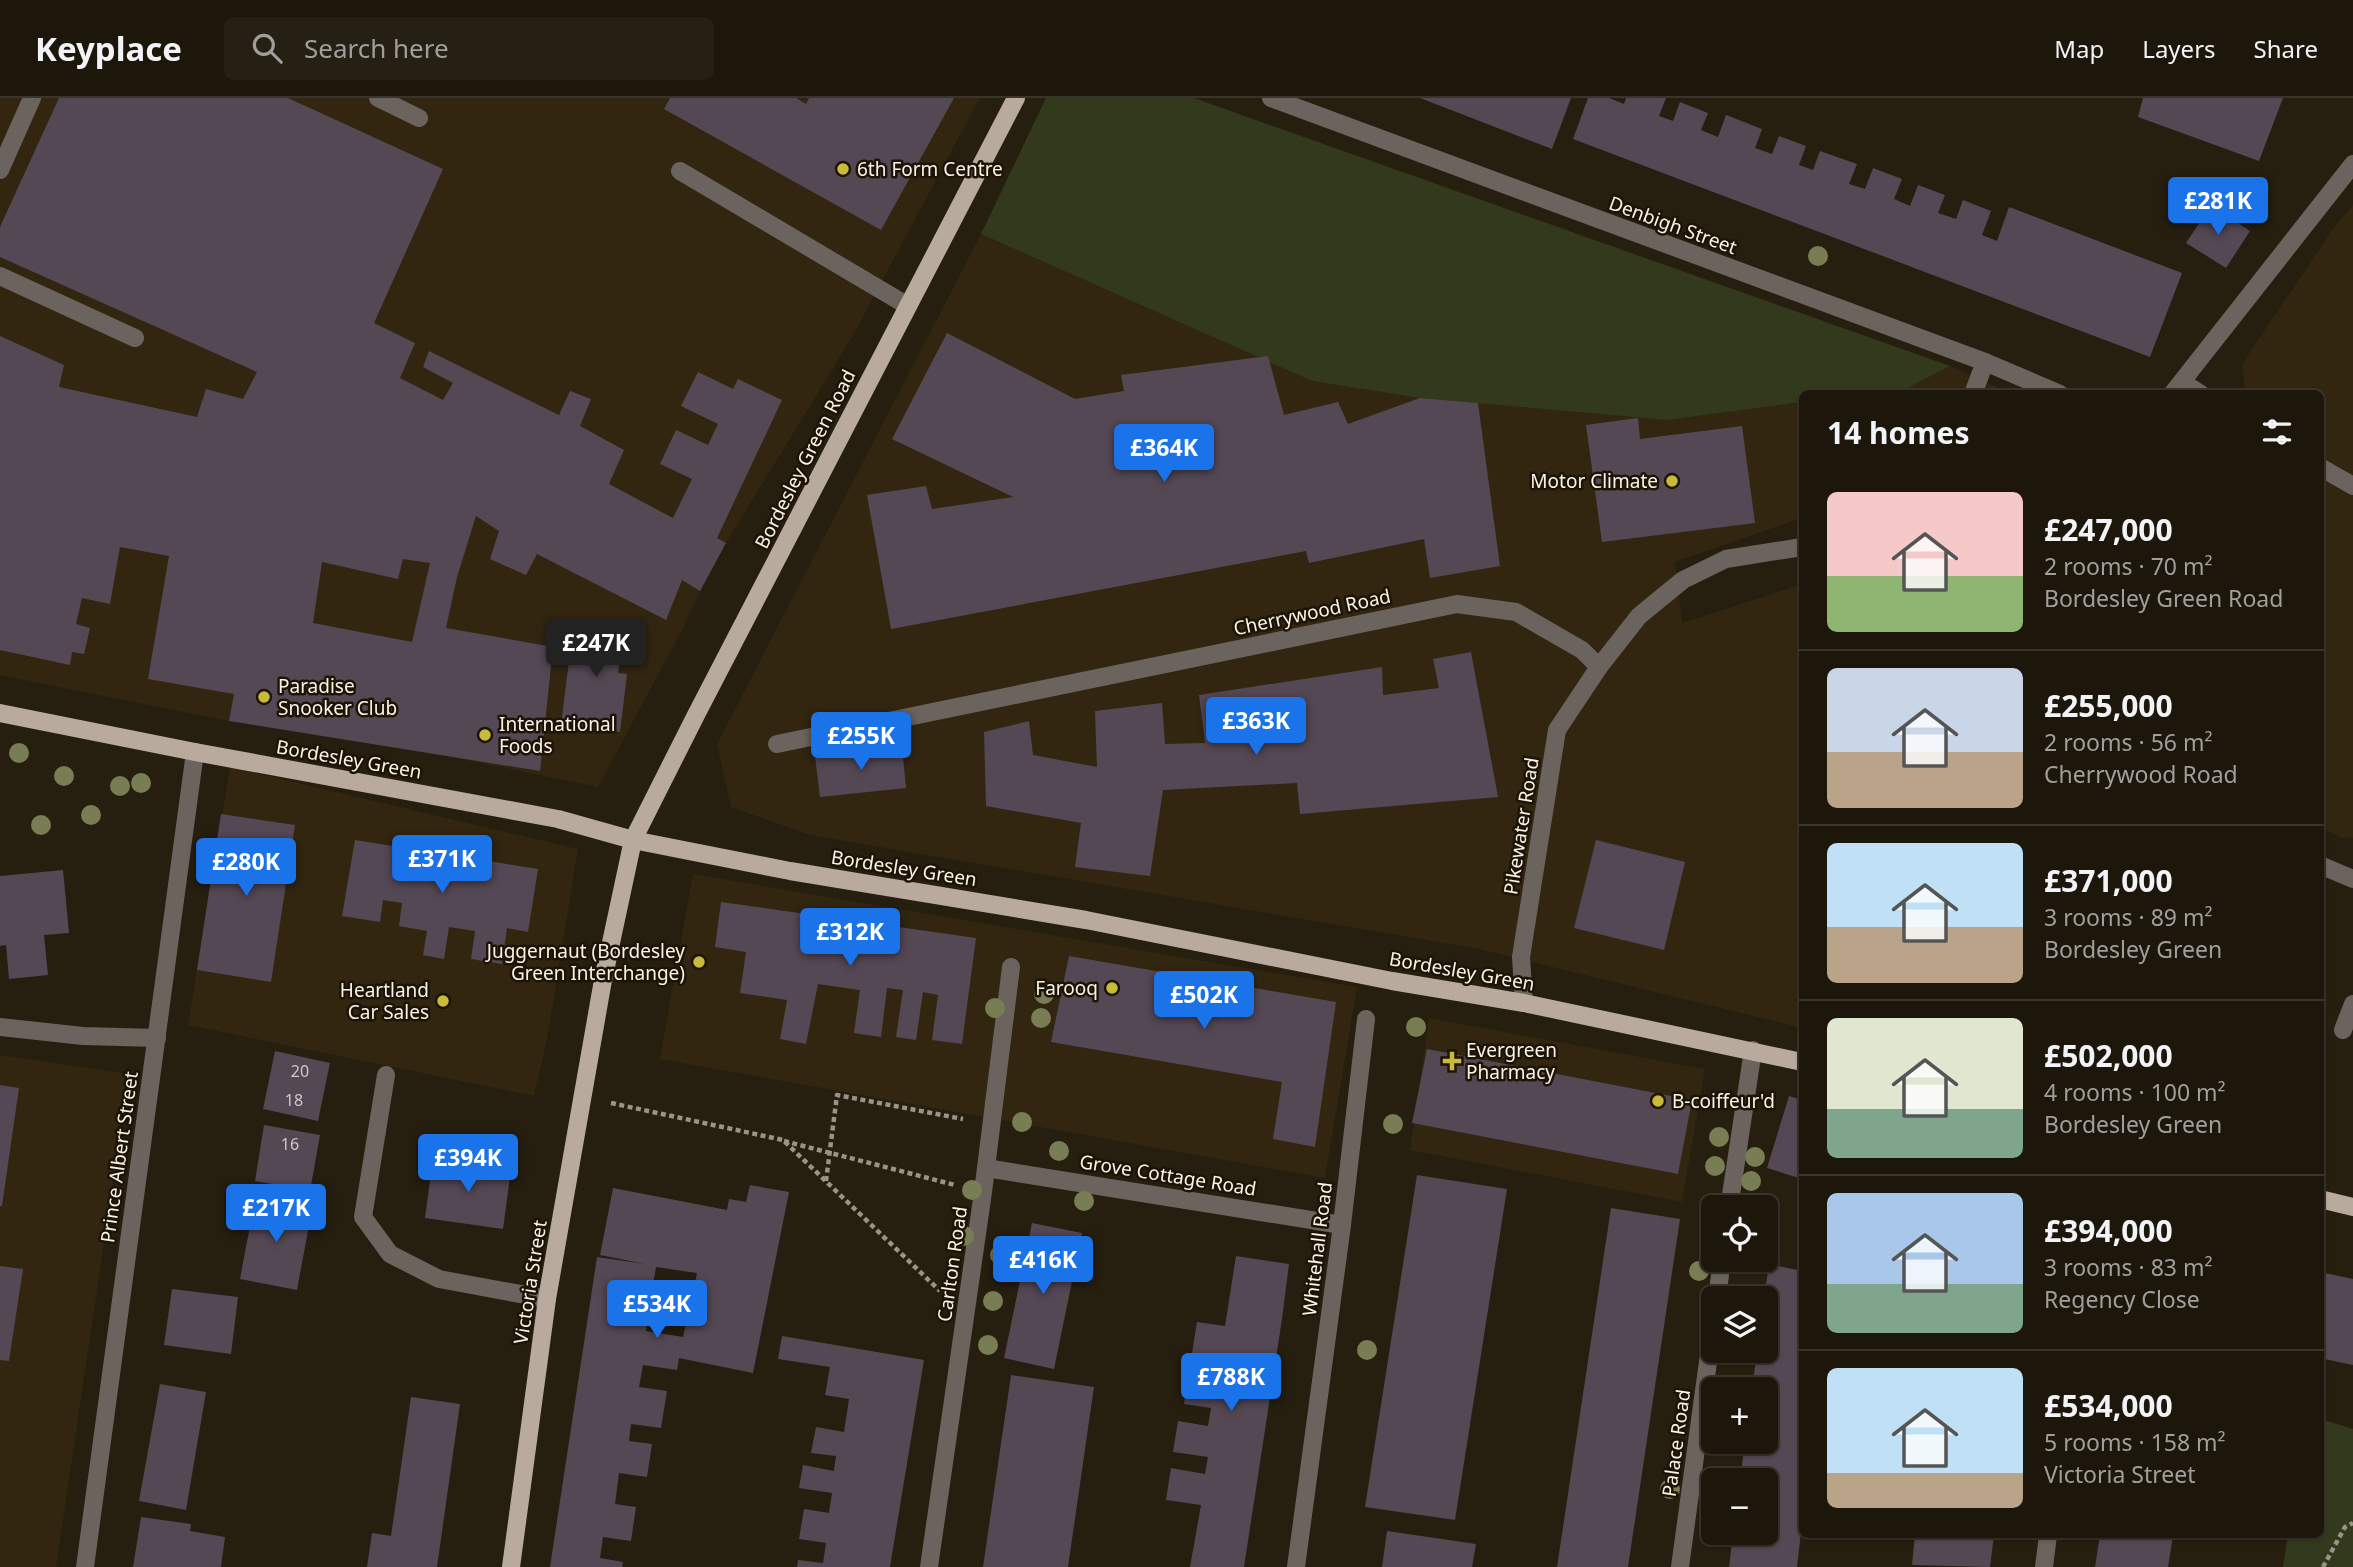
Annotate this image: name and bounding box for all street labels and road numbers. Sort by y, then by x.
street label: Denbigh Street [1605,190,1741,260]
street label: Bordesley Green Road [749,365,861,553]
street label: Cherrywood Road [1231,583,1393,641]
street label: Bordesley Green [274,733,424,785]
street label: Pikewater Road [1497,756,1545,896]
street label: Bordesley Green [829,844,979,892]
street label: Bordesley Green [1387,945,1537,997]
street label: Prince Albert Street [94,1069,144,1244]
street label: Grove Cottage Road [1078,1148,1258,1202]
street label: Whitehall Road [1296,1181,1338,1317]
street label: Carlton Road [931,1205,973,1323]
street label: Victoria Street [507,1218,553,1346]
street label: Palace Road [1656,1388,1696,1498]

